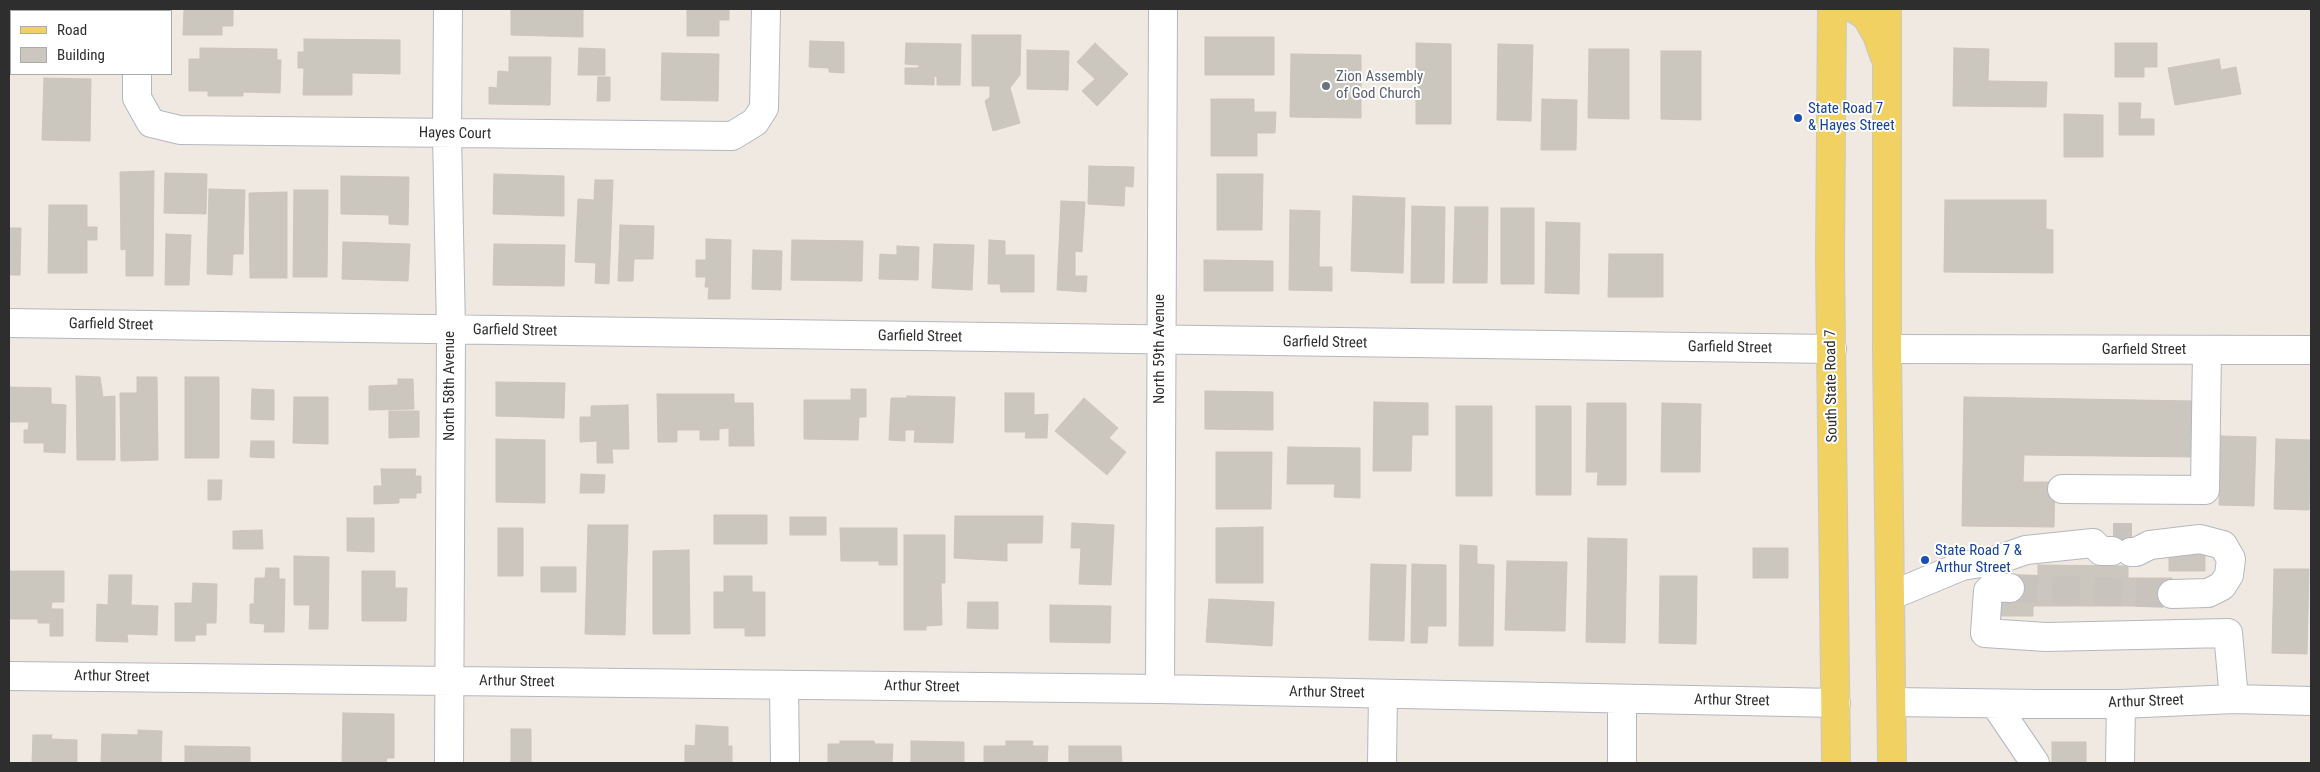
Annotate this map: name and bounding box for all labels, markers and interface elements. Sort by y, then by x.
legend [10,10,172,75]
text: Road [57,21,87,39]
text: Building [57,46,105,64]
place label: Zion Assembly of God Church [1336,68,1423,103]
marker: Zion Assembly of God Church [1320,80,1332,92]
place label: State Road 7 & Hayes Street [1808,100,1895,135]
marker: State Road 7 & Hayes Street [1792,112,1804,124]
street label: Hayes Court [419,124,491,144]
street label: North 59th Avenue [1151,294,1169,404]
street label: Garfield Street [69,315,153,335]
street label: Garfield Street [473,321,557,341]
street label: Garfield Street [878,327,962,347]
street label: South State Road 7 [1822,329,1842,443]
street label: North 58th Avenue [441,331,459,441]
street label: Garfield Street [1283,333,1367,353]
street label: Garfield Street [1688,338,1772,358]
street label: Garfield Street [2102,341,2186,359]
place label: State Road 7 & Arthur Street [1935,542,2022,577]
marker: State Road 7 & Arthur Street [1919,554,1931,566]
street label: Arthur Street [74,667,150,687]
street label: Arthur Street [479,672,555,692]
street label: Arthur Street [884,677,960,697]
street label: Arthur Street [1289,683,1365,703]
street label: Arthur Street [1694,691,1770,711]
street label: Arthur Street [2108,692,2184,712]

